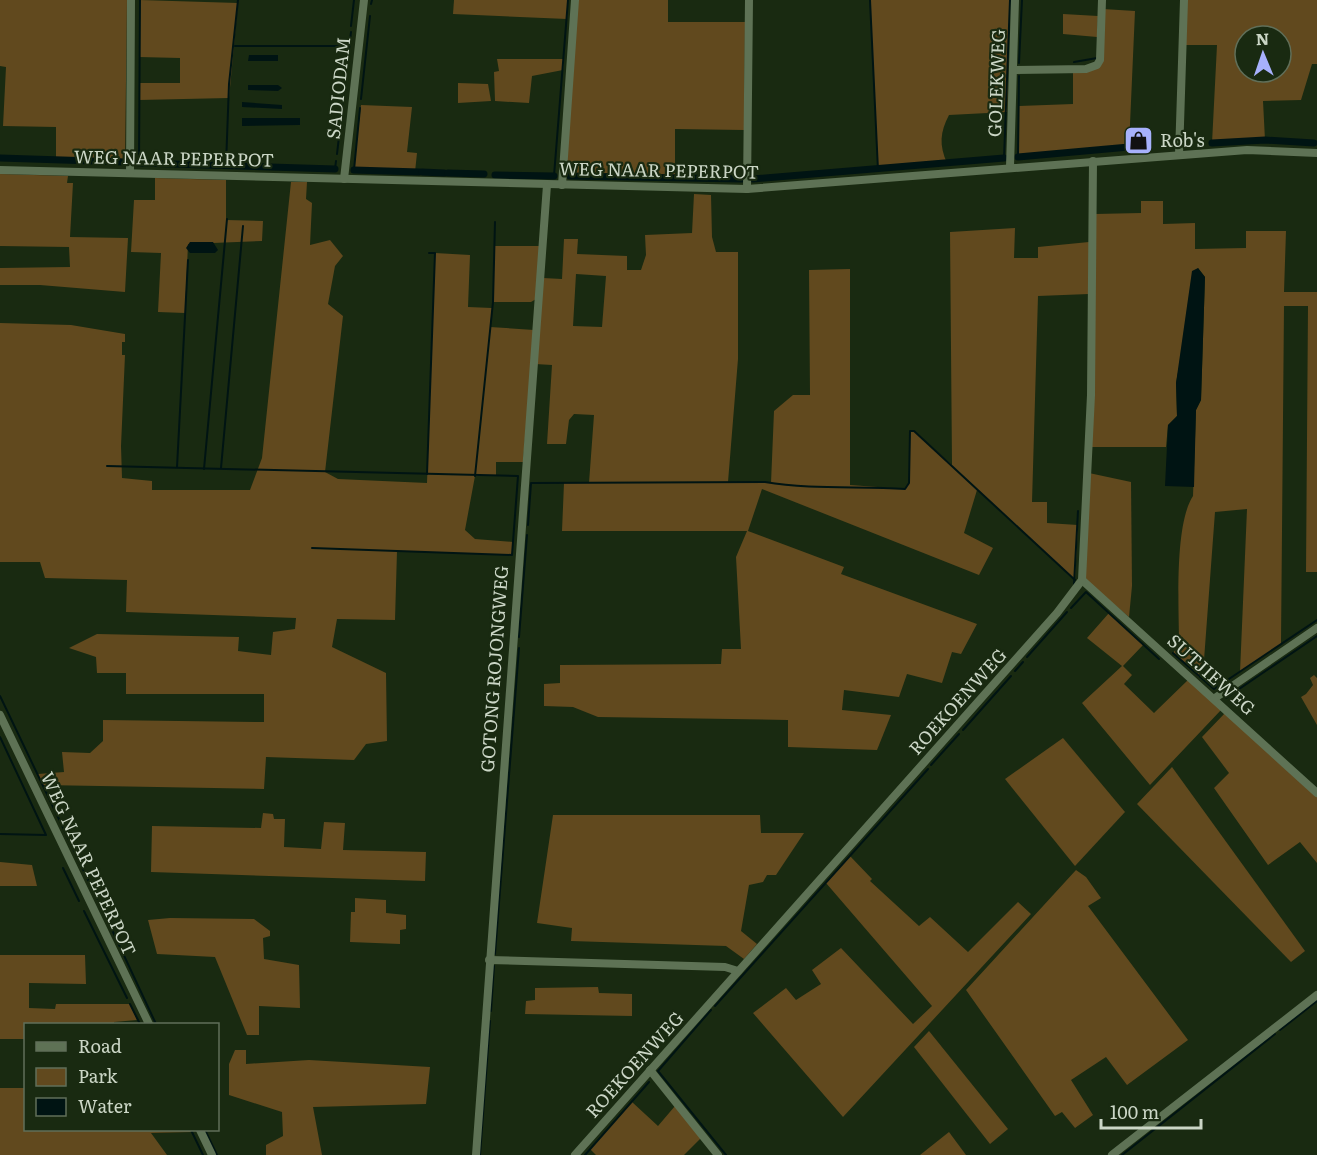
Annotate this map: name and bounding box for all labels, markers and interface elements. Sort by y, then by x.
north arrow [1233,24,1293,84]
text: N [1255,26,1270,50]
street label: GOLEKWEG [980,28,1011,137]
street label: SADIODAM [319,35,356,140]
shop icon: Rob's [1123,125,1155,157]
place label: Rob's [1160,126,1205,153]
street label: WEG NAAR PEPERPOT [74,142,274,173]
street label: WEG NAAR PEPERPOT [559,154,759,185]
street label: GOTONG ROJONGWEG [473,565,514,773]
street label: SUTJIEWEG [1162,627,1262,721]
street label: ROEKOENWEG [902,642,1012,760]
street label: WEG NAAR PEPERPOT [35,767,144,960]
street label: ROEKOENWEG [579,1005,689,1123]
legend [24,1023,219,1131]
text: Road [78,1032,122,1059]
text: Park [78,1062,119,1089]
text: Water [78,1092,132,1119]
scale bar [1101,1092,1202,1130]
text: 100 m [1110,1098,1159,1125]

